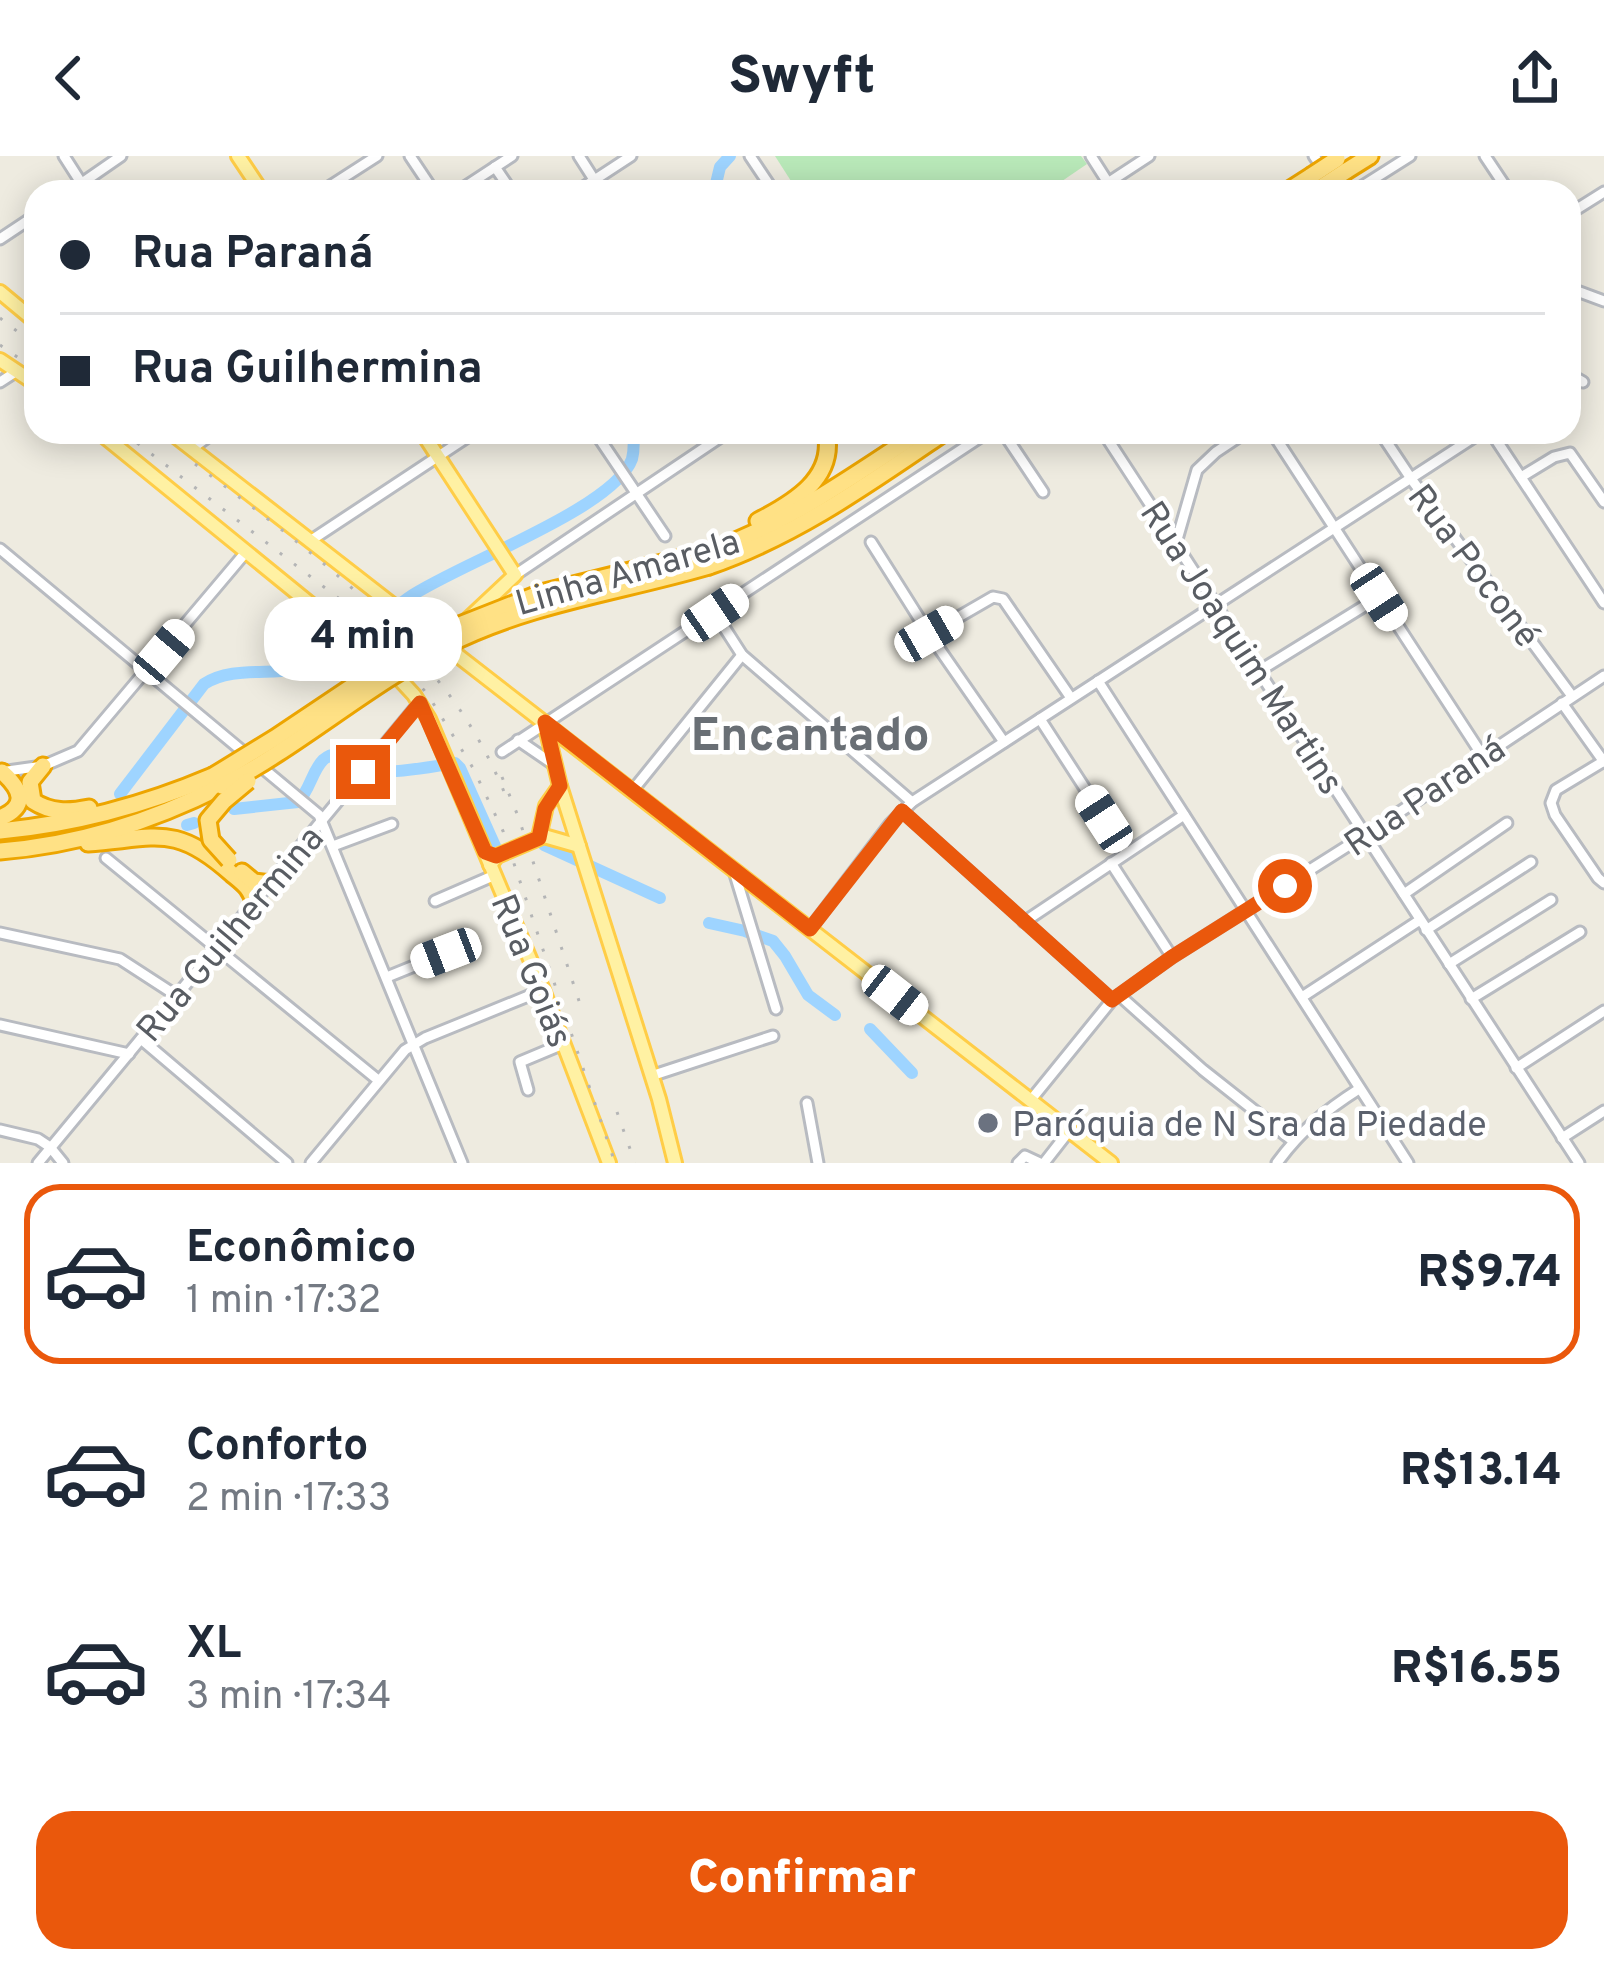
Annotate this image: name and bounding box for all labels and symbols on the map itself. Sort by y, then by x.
street label: Rua Poconé [1395,476,1548,658]
street label: Rua Joaquim Martins [1128,494,1352,805]
street label: Linha Amarela [511,521,746,629]
car [1344,557,1414,637]
car [675,578,755,648]
callout: 4 min [264,598,462,682]
car [889,600,969,668]
car [127,613,201,691]
district label: Encantado [690,708,930,768]
street label: Rua Paraná [1337,728,1516,869]
route end [336,745,390,799]
car [1069,779,1139,859]
street label: Rua Guilhermina [128,818,336,1053]
route start [1258,859,1312,913]
street label: Rua Goiás [478,888,581,1055]
car [406,923,486,983]
car [856,959,934,1031]
place label: Paróquia de N Sra da Piedade [1012,1104,1487,1150]
marker: Paróquia de N Sra da Piedade [975,1110,1001,1136]

